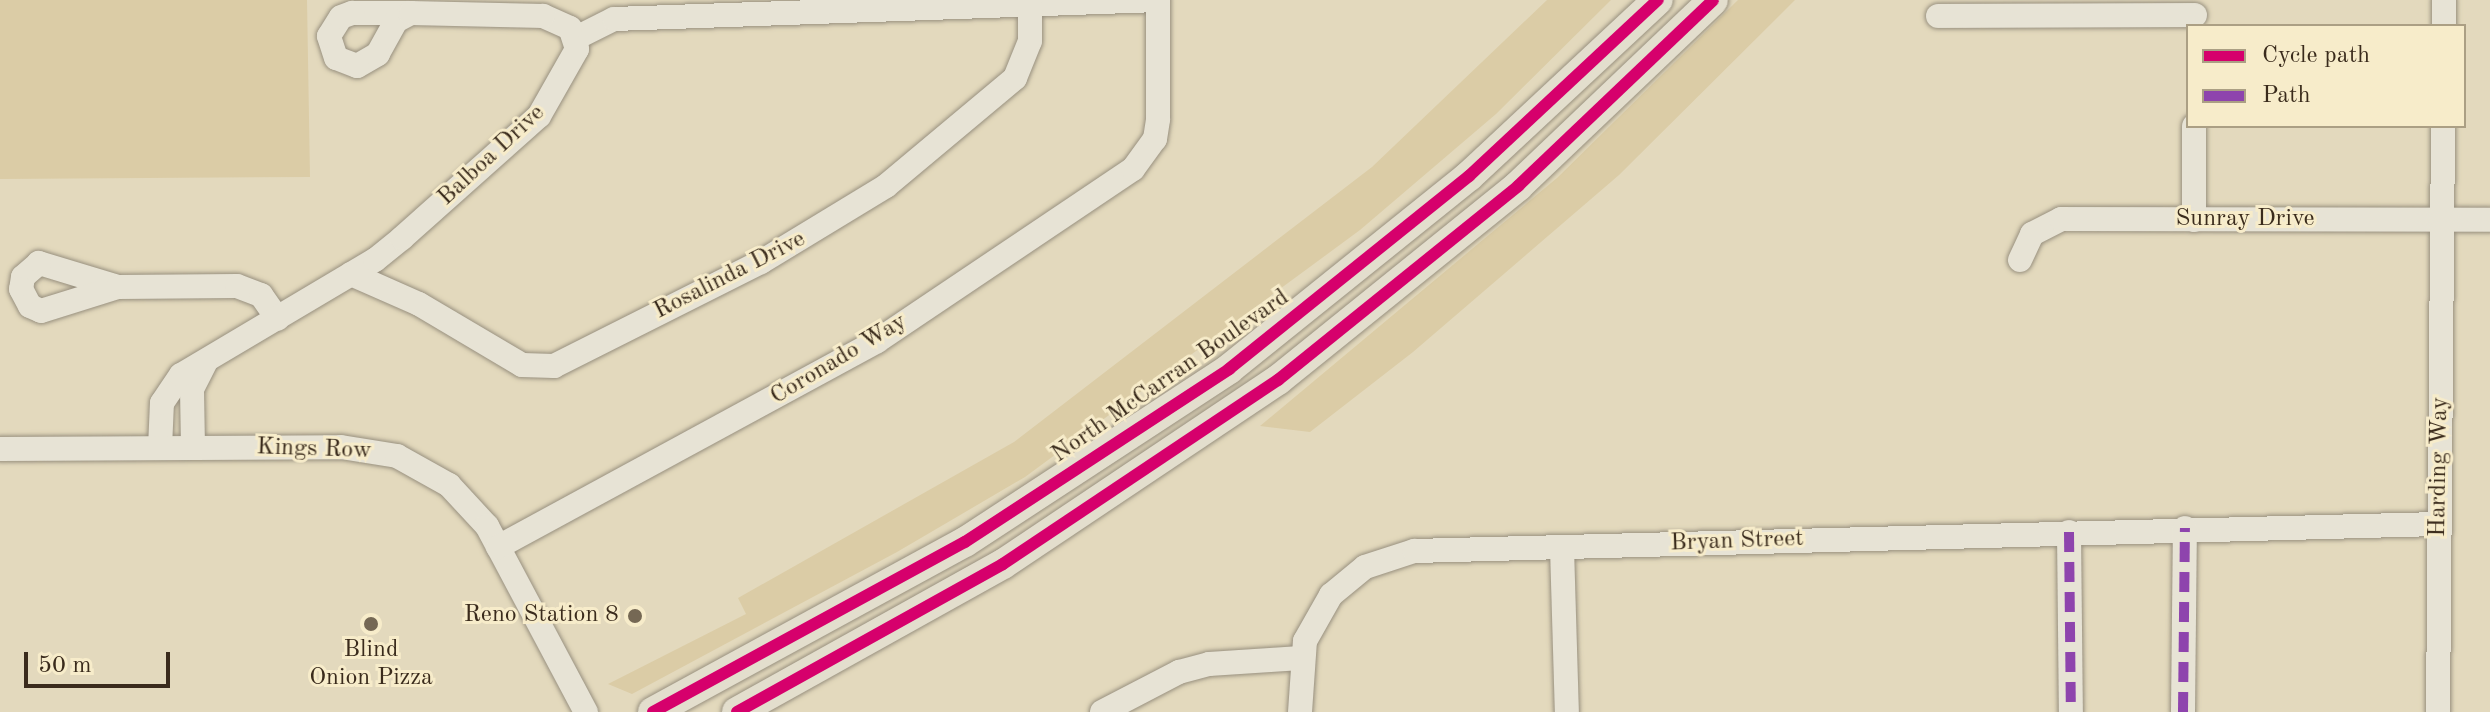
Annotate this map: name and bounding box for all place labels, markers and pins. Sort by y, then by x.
place label: Reno Station 8 [464,602,619,630]
marker: Reno Station 8 [626,607,644,625]
marker: Blind Onion Pizza [362,615,380,633]
place label: Blind Onion Pizza [309,637,433,693]

